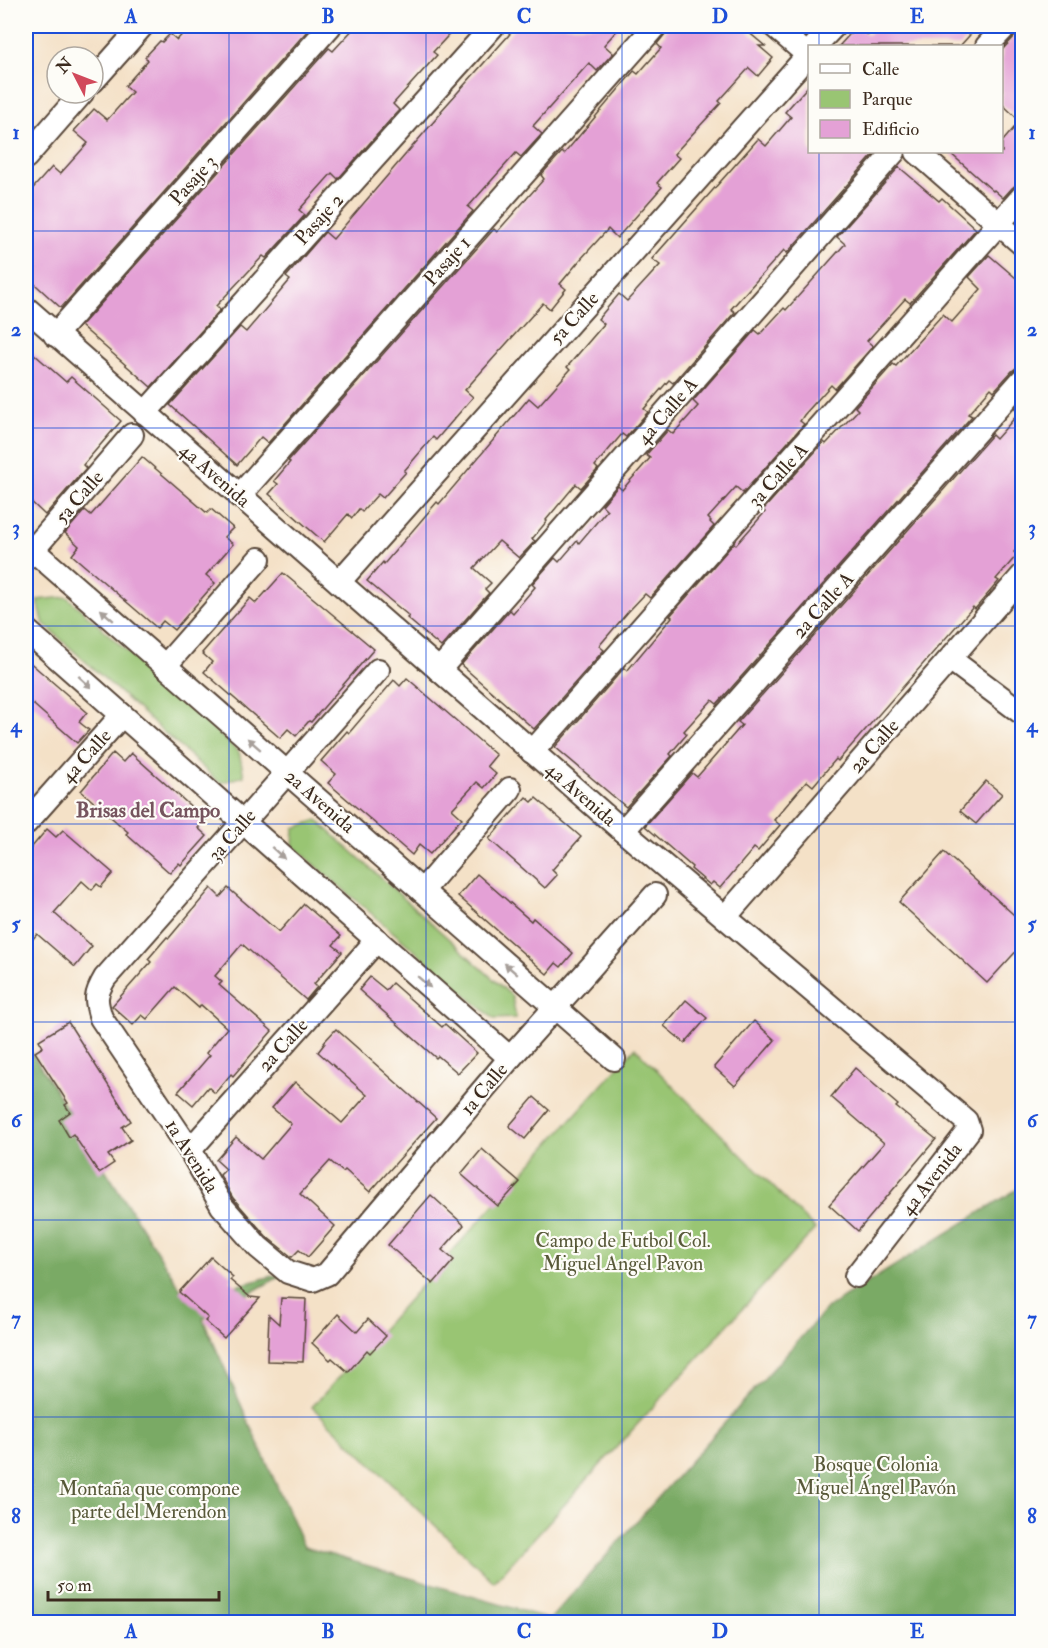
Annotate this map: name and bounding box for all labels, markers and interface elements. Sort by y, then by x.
text: A [124,4,138,29]
text: B [321,4,335,29]
text: C [517,4,531,29]
text: D [712,4,728,29]
text: E [910,4,925,29]
north arrow [45,45,105,105]
legend [808,45,1003,153]
text: N [52,53,77,78]
text: Calle [862,58,900,81]
text: Parque [862,88,913,111]
text: Edificio [862,118,919,141]
text: 1 [12,120,20,145]
text: 1 [1028,120,1036,145]
street label: Pasaje 3 [164,150,222,210]
street label: Pasaje 2 [289,188,349,250]
street label: Pasaje 1 [418,231,476,291]
street label: 5a Calle [544,286,604,350]
text: 2 [11,317,21,342]
text: 2 [1027,317,1037,342]
street label: 4a Calle A [631,372,703,450]
street label: 4a Avenida [174,437,256,513]
street label: 3a Calle A [742,437,814,512]
street label: 5a Calle [49,465,109,529]
text: 3 [12,515,20,540]
text: 3 [1028,515,1036,540]
street label: 2a Calle A [787,566,860,643]
one-way arrow [100,609,115,622]
one-way arrow [77,675,92,688]
text: 4 [10,713,23,738]
text: 4 [1026,713,1039,738]
street label: 2a Calle [844,714,904,778]
street label: 4a Calle [55,724,117,788]
one-way arrow [246,737,262,750]
street label: 4a Avenida [540,756,622,832]
street label: 2a Avenida [280,764,361,839]
district label: Brisas del Campo [76,797,220,824]
street label: 3a Calle [202,804,262,866]
one-way arrow [270,846,285,859]
text: 5 [12,911,22,936]
text: 5 [1028,911,1038,936]
one-way arrow [503,962,519,975]
one-way arrow [416,975,431,988]
street label: 2a Calle [252,1013,314,1077]
street label: 1a Calle [455,1058,513,1120]
text: 6 [11,1108,23,1133]
text: 6 [1027,1108,1039,1133]
street label: 1a Avenida [160,1115,225,1198]
street label: 4a Avenida [895,1137,968,1221]
park label: Campo de Futbol Col. Miguel Angel Pavon [535,1228,711,1276]
text: 7 [11,1306,21,1331]
text: 7 [1027,1306,1037,1331]
park label: Bosque Colonia Miguel Ángel Pavón [796,1452,956,1500]
park label: Montaña que compone parte del Merendon [58,1476,240,1525]
text: 8 [11,1504,21,1529]
text: 8 [1027,1504,1037,1529]
scale bar [48,1564,219,1602]
text: 50 m [57,1574,92,1597]
text: A [124,1619,138,1644]
text: B [321,1619,335,1644]
text: C [517,1619,531,1644]
text: D [712,1619,728,1644]
text: E [910,1619,925,1644]

